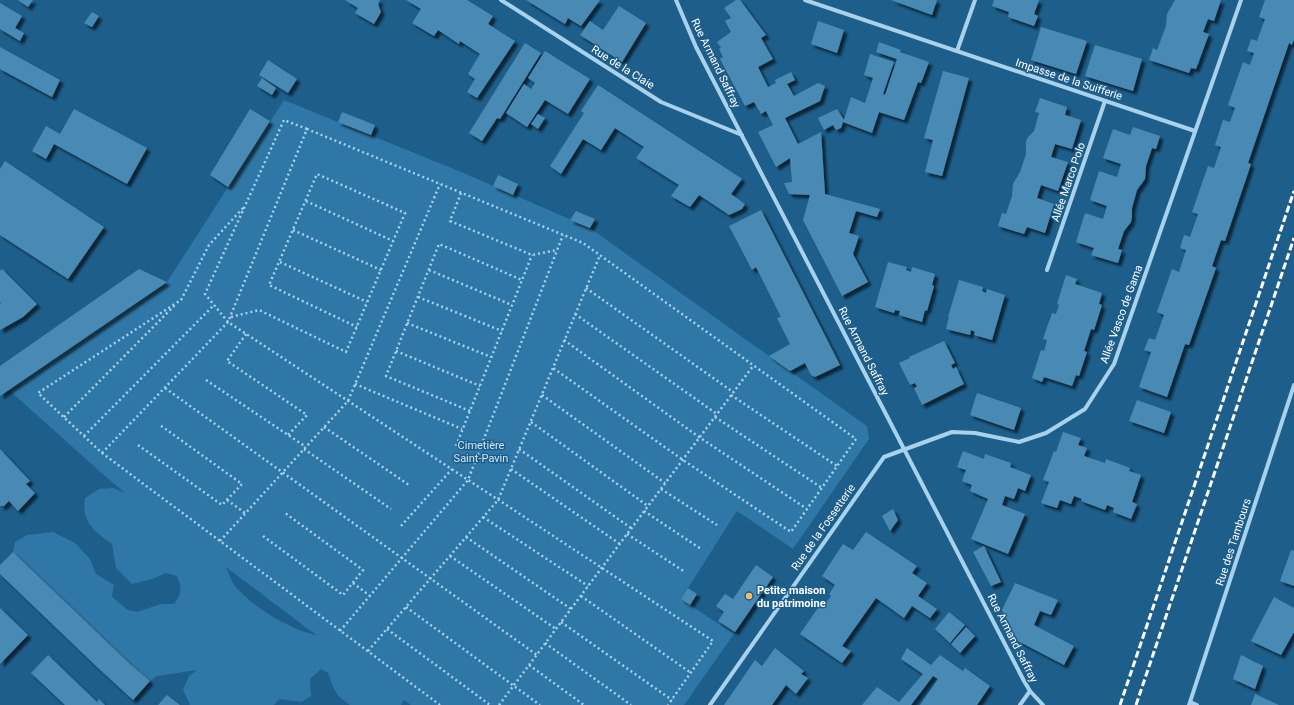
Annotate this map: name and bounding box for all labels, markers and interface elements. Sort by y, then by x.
street label: Rue Armand Saffray [688,16,743,111]
street label: Rue de la Claie [589,43,657,92]
street label: Impasse de la Suifferie [1014,56,1124,103]
street label: Allée Marco Polo [1049,141,1088,224]
street label: Allée Vasco de Gama [1098,263,1145,365]
street label: Rue Armand Saffray [836,305,892,398]
park label: Cimetière Saint-Pavin [454,439,508,465]
street label: Rue de la Fossetterie [789,482,858,573]
street label: Rue des Tambours [1213,497,1254,588]
place label: Petite maison du patrimoine [757,584,826,610]
marker: Petite maison du patrimoine [744,591,754,601]
street label: Rue Armand Saffray [985,592,1041,685]

